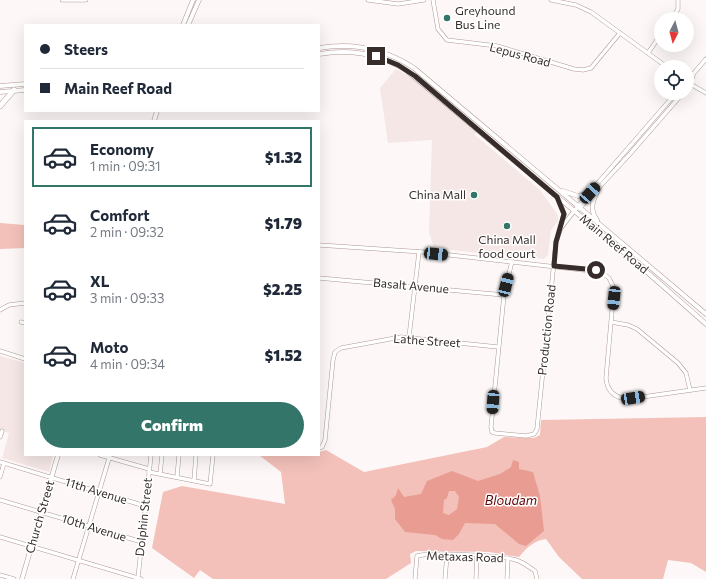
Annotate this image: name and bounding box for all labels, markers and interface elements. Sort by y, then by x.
place label: Greyhound Bus Line [455,3,515,31]
north arrow [654,12,694,52]
map controls [654,12,694,100]
marker: Greyhound Bus Line [442,13,452,23]
street label: Lepus Road [488,39,552,69]
text: Steers [64,40,108,58]
route end [367,47,385,65]
button: locate [654,60,694,100]
text: Main Reef Road [64,79,172,97]
icon: car [42,139,78,175]
text: Economy [90,140,154,158]
text: $1.32 [265,148,302,166]
text: 1 min · 09:31 [90,158,161,174]
car [578,180,602,206]
place label: China Mall [409,187,466,201]
marker: China Mall [469,190,479,200]
icon: car [42,205,78,241]
text: Comfort [90,206,150,224]
street label: Main Reef Road [578,210,652,276]
text: $1.79 [265,214,302,232]
marker: China Mall food court [502,221,512,231]
text: 2 min · 09:32 [90,224,164,240]
place label: China Mall food court [478,232,536,260]
car [423,247,449,261]
route start [587,261,605,279]
icon: car [42,271,78,307]
text: XL [90,272,109,290]
car [497,272,515,298]
street label: Basalt Avenue [373,275,450,295]
text: $2.25 [263,280,302,298]
street label: Production Road [534,284,558,376]
car [607,285,621,311]
text: 3 min · 09:33 [90,290,164,306]
street label: Lathe Street [393,331,461,349]
icon: car [42,337,78,373]
text: Moto [90,338,129,356]
text: $1.52 [265,346,302,364]
text: 4 min · 09:34 [90,356,165,372]
car [486,390,500,414]
car [620,390,646,406]
button: Confirm [40,402,304,448]
street label: 11th Avenue [63,474,129,506]
street label: Dolphin Street [132,477,154,557]
street label: Church Street [22,478,56,555]
water label: Bloudam [485,492,537,508]
street label: 10th Avenue [60,511,128,544]
street label: Metaxas Road [426,548,504,564]

